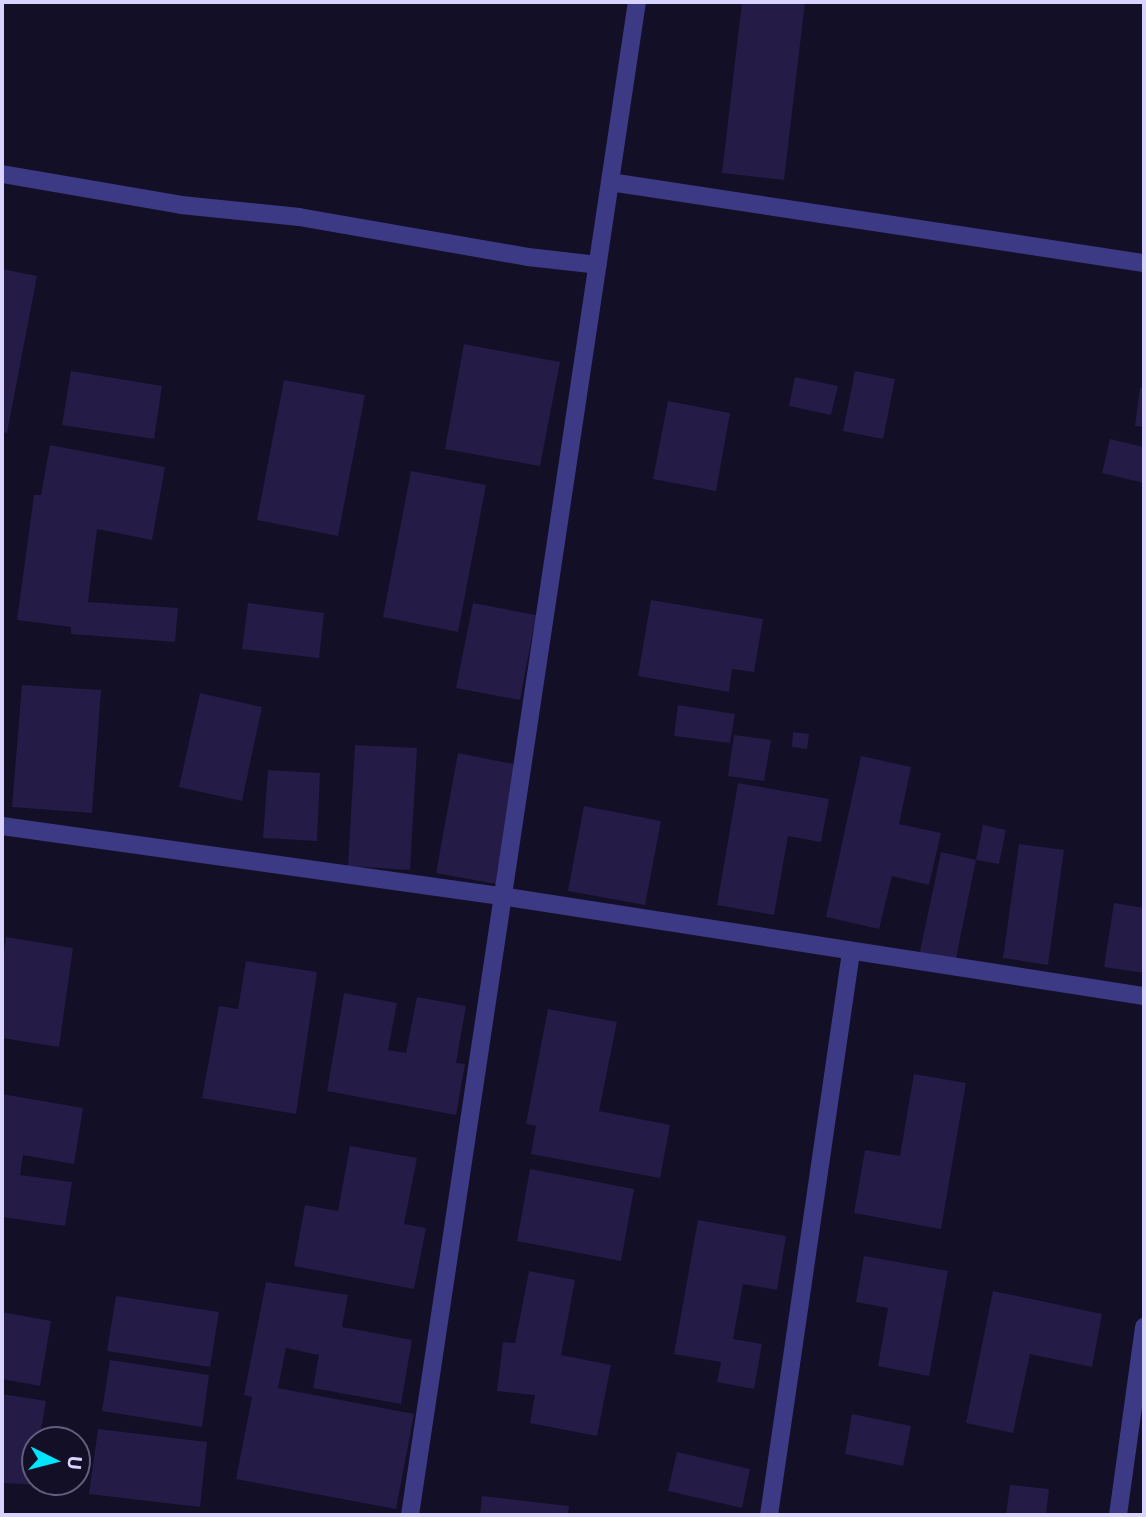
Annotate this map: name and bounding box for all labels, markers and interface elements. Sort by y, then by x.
north arrow [21,1426,91,1496]
text: U [61,1454,89,1471]

